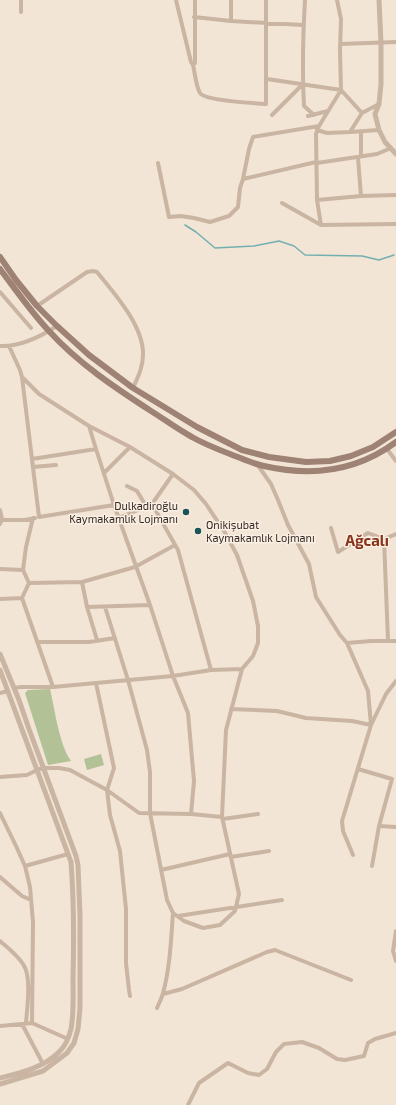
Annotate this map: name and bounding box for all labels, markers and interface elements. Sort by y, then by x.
place label: Dulkadiroğlu Kaymakamlık Lojmanı [69,499,178,526]
marker: Dulkadiroğlu Kaymakamlık Lojmanı [181,507,191,517]
place label: Onikişubat Kaymakamlık Lojmanı [206,518,315,545]
marker: Onikişubat Kaymakamlık Lojmanı [193,526,203,536]
district label: Ağcalı [345,531,389,549]

